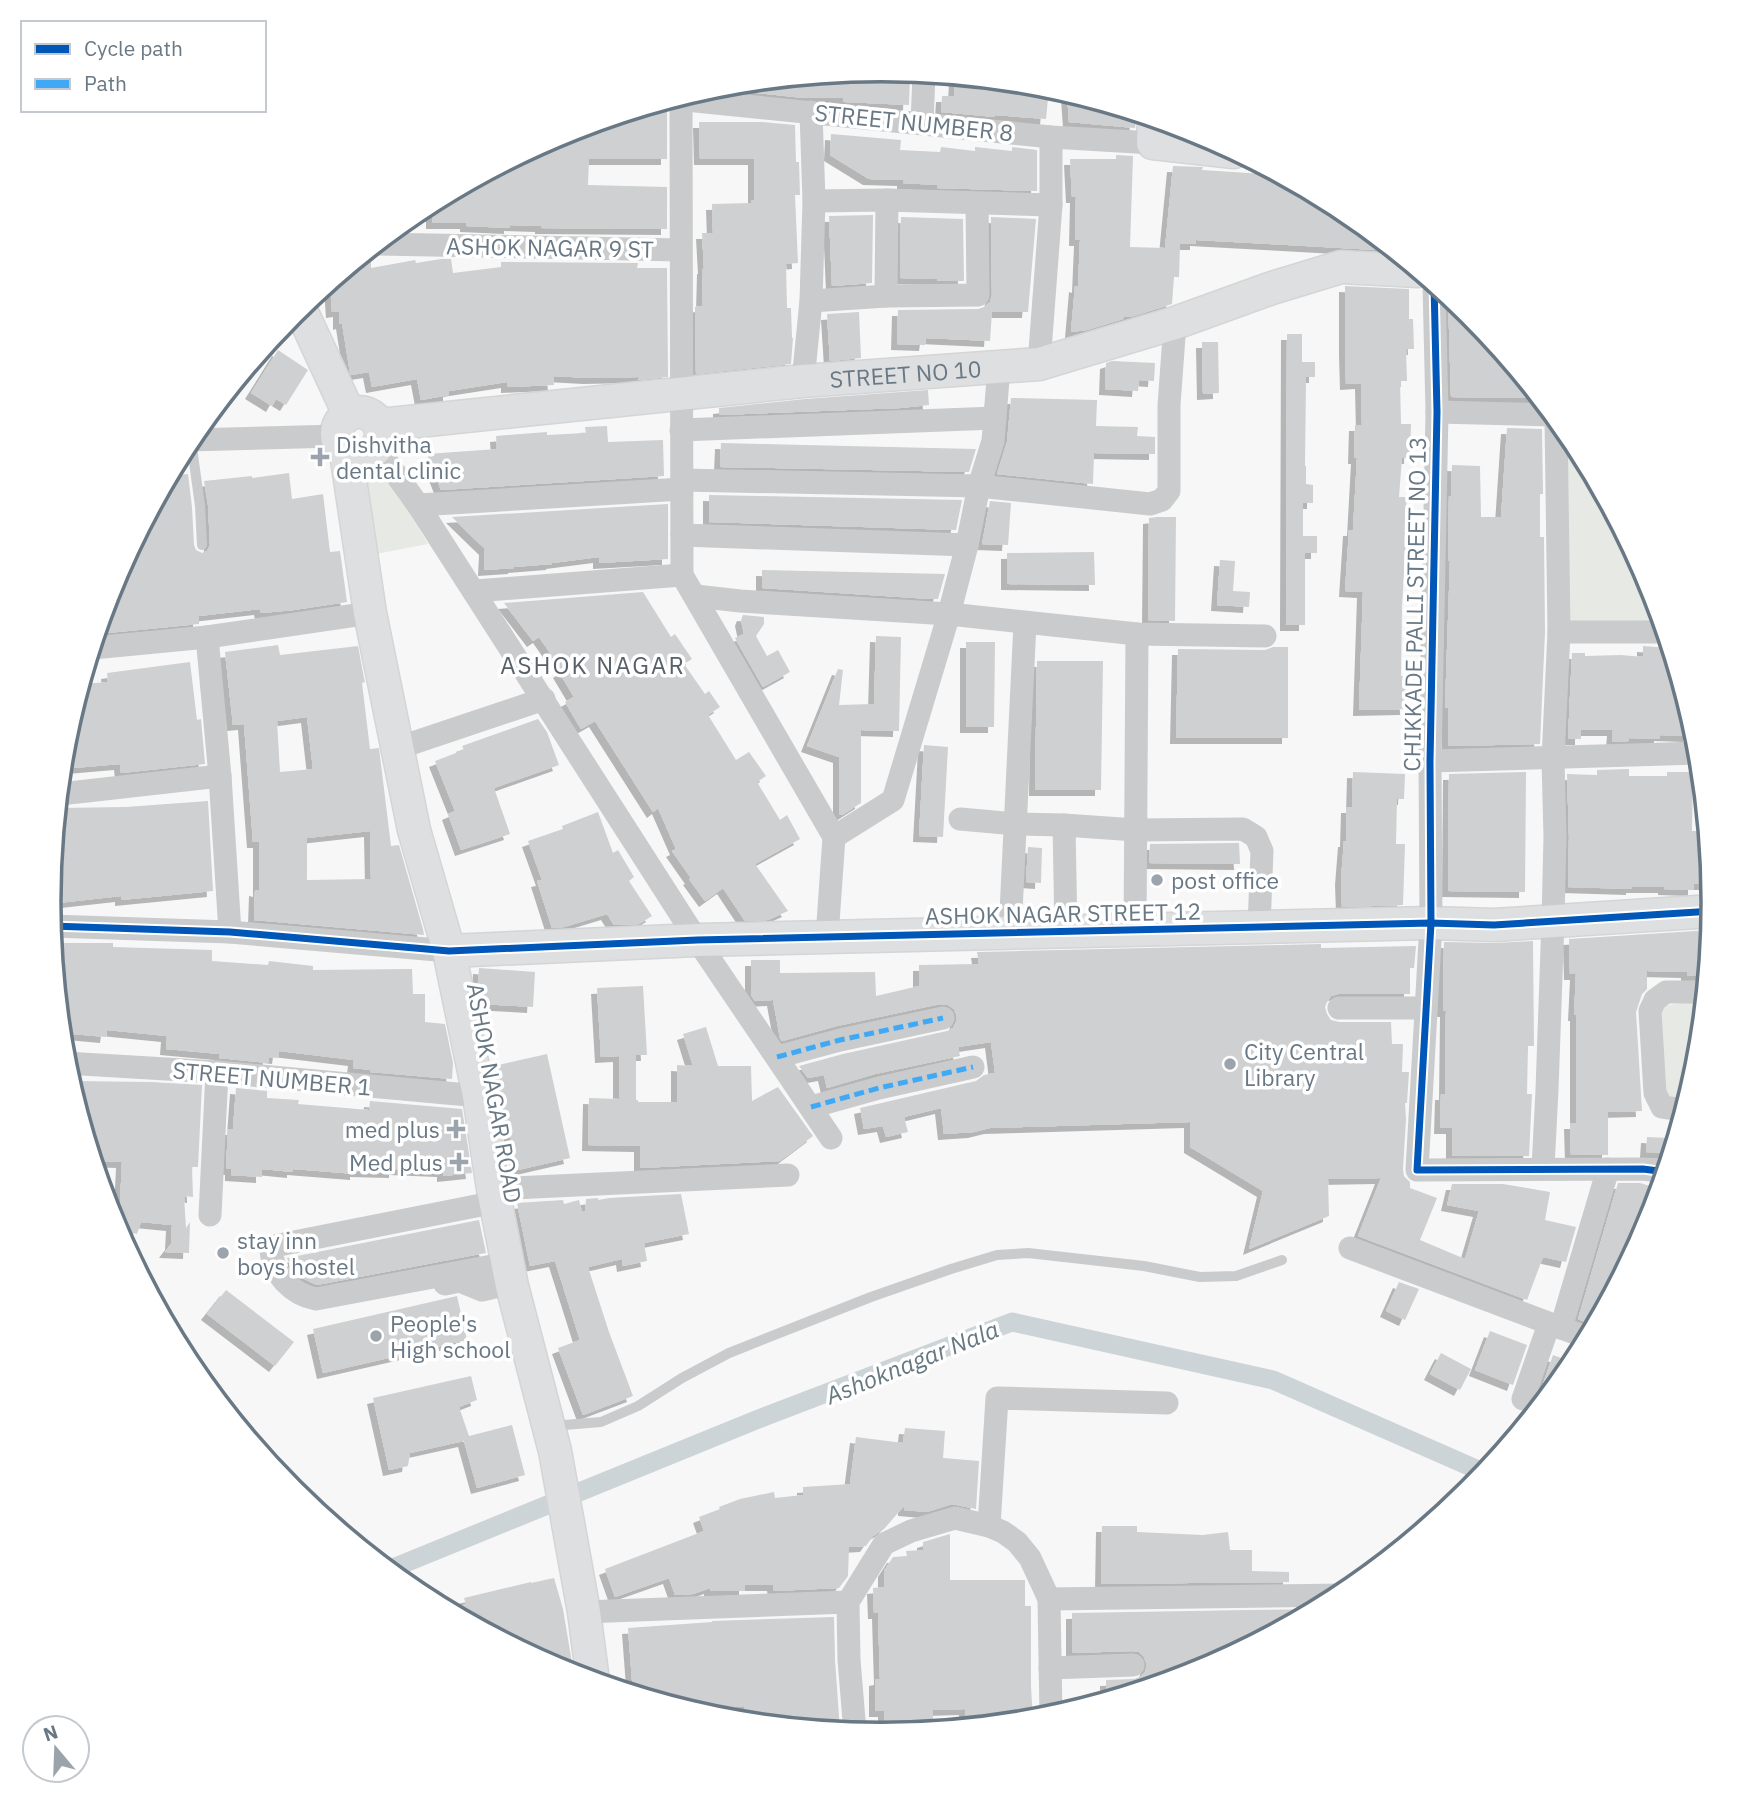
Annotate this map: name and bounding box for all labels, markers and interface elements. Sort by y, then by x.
legend [21,21,266,112]
text: Cycle path [84,34,183,62]
text: Path [84,69,127,97]
street label: STREET NUMBER 8 [813,97,1015,147]
street label: ASHOK NAGAR 9 ST [446,230,654,264]
street label: STREET NO 10 [829,353,982,394]
place label: Dishvitha dental clinic [336,429,461,485]
street label: CHIKKADE PALLI STREET NO 13 [1396,436,1432,772]
marker: Dishvitha dental clinic [310,447,330,467]
district label: ASHOK NAGAR [500,649,686,681]
place label: post office [1171,865,1279,895]
marker: post office [1149,872,1165,888]
street label: ASHOK NAGAR STREET 12 [925,896,1201,930]
street label: ASHOK NAGAR ROAD [461,981,529,1205]
place label: City Central Library [1244,1036,1364,1092]
street label: STREET NUMBER 1 [171,1054,373,1102]
marker: City Central Library [1222,1056,1238,1072]
place label: med plus [345,1114,440,1144]
marker: med plus [446,1119,466,1139]
place label: Med plus [349,1147,443,1177]
marker: Med plus [449,1152,469,1172]
place label: stay inn boys hostel [237,1225,355,1281]
marker: stay inn boys hostel [215,1245,231,1261]
place label: People's High school [390,1308,511,1364]
water label: Ashoknagar Nala [820,1313,1003,1412]
marker: People's High school [368,1328,384,1344]
north arrow [21,1714,91,1784]
text: N [40,1719,61,1747]

